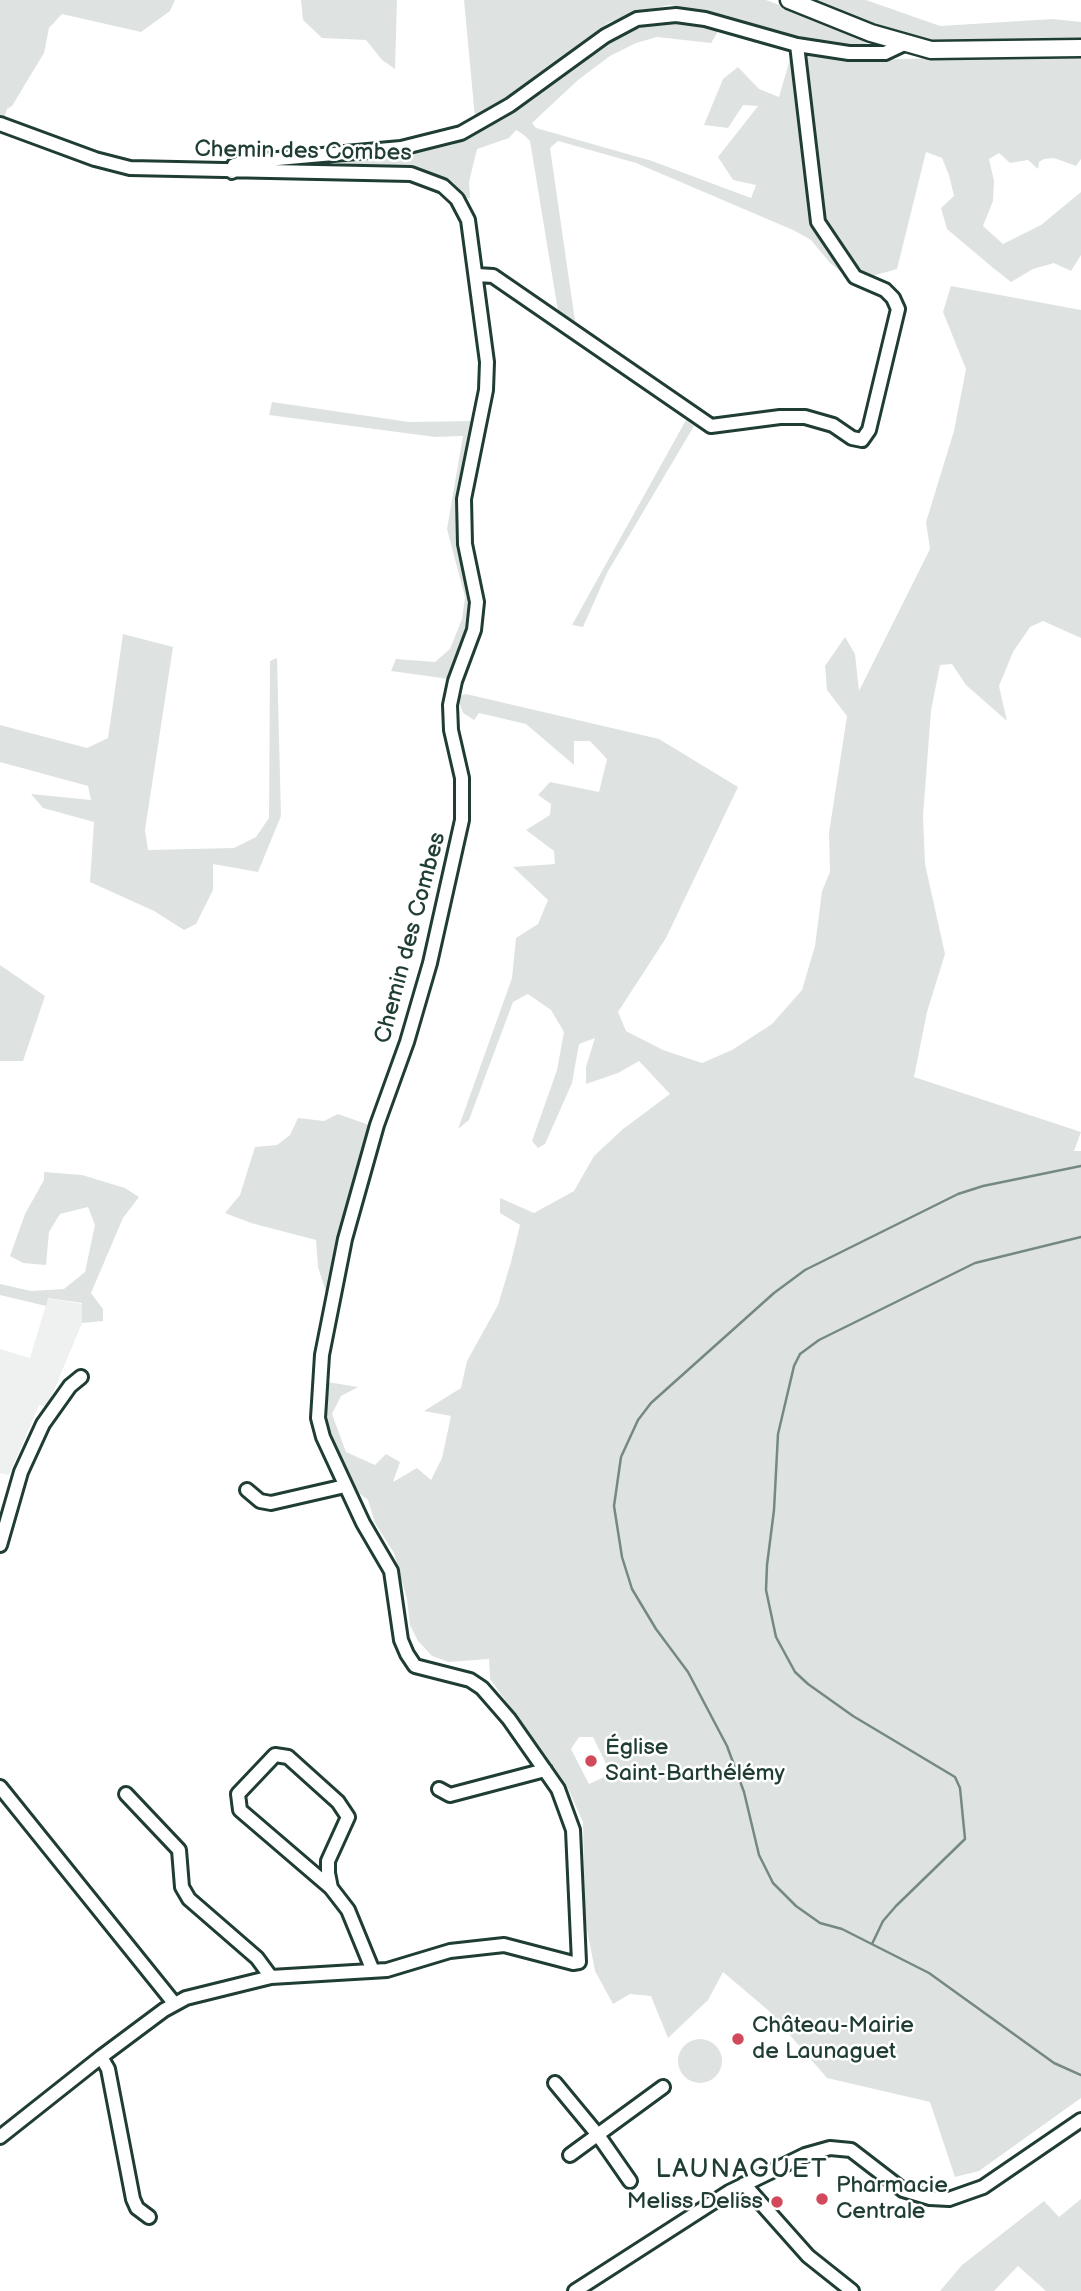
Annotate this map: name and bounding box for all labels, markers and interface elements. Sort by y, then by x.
street label: Chemin des Combes [194,136,412,168]
street label: Chemin des Combes [370,829,452,1047]
place label: Église Saint-Barthélémy [605,1734,785,1788]
marker: Église Saint-Barthélémy [583,1753,599,1769]
place label: Château-Mairie de Launaguet [752,2012,914,2066]
marker: Château-Mairie de Launaguet [730,2031,746,2047]
district label: LAUNAGUET [657,2154,827,2186]
place label: Pharmacie Centrale [836,2172,948,2226]
place label: Meliss Deliss [627,2188,763,2216]
marker: Pharmacie Centrale [814,2191,830,2207]
marker: Meliss Deliss [769,2194,785,2210]

